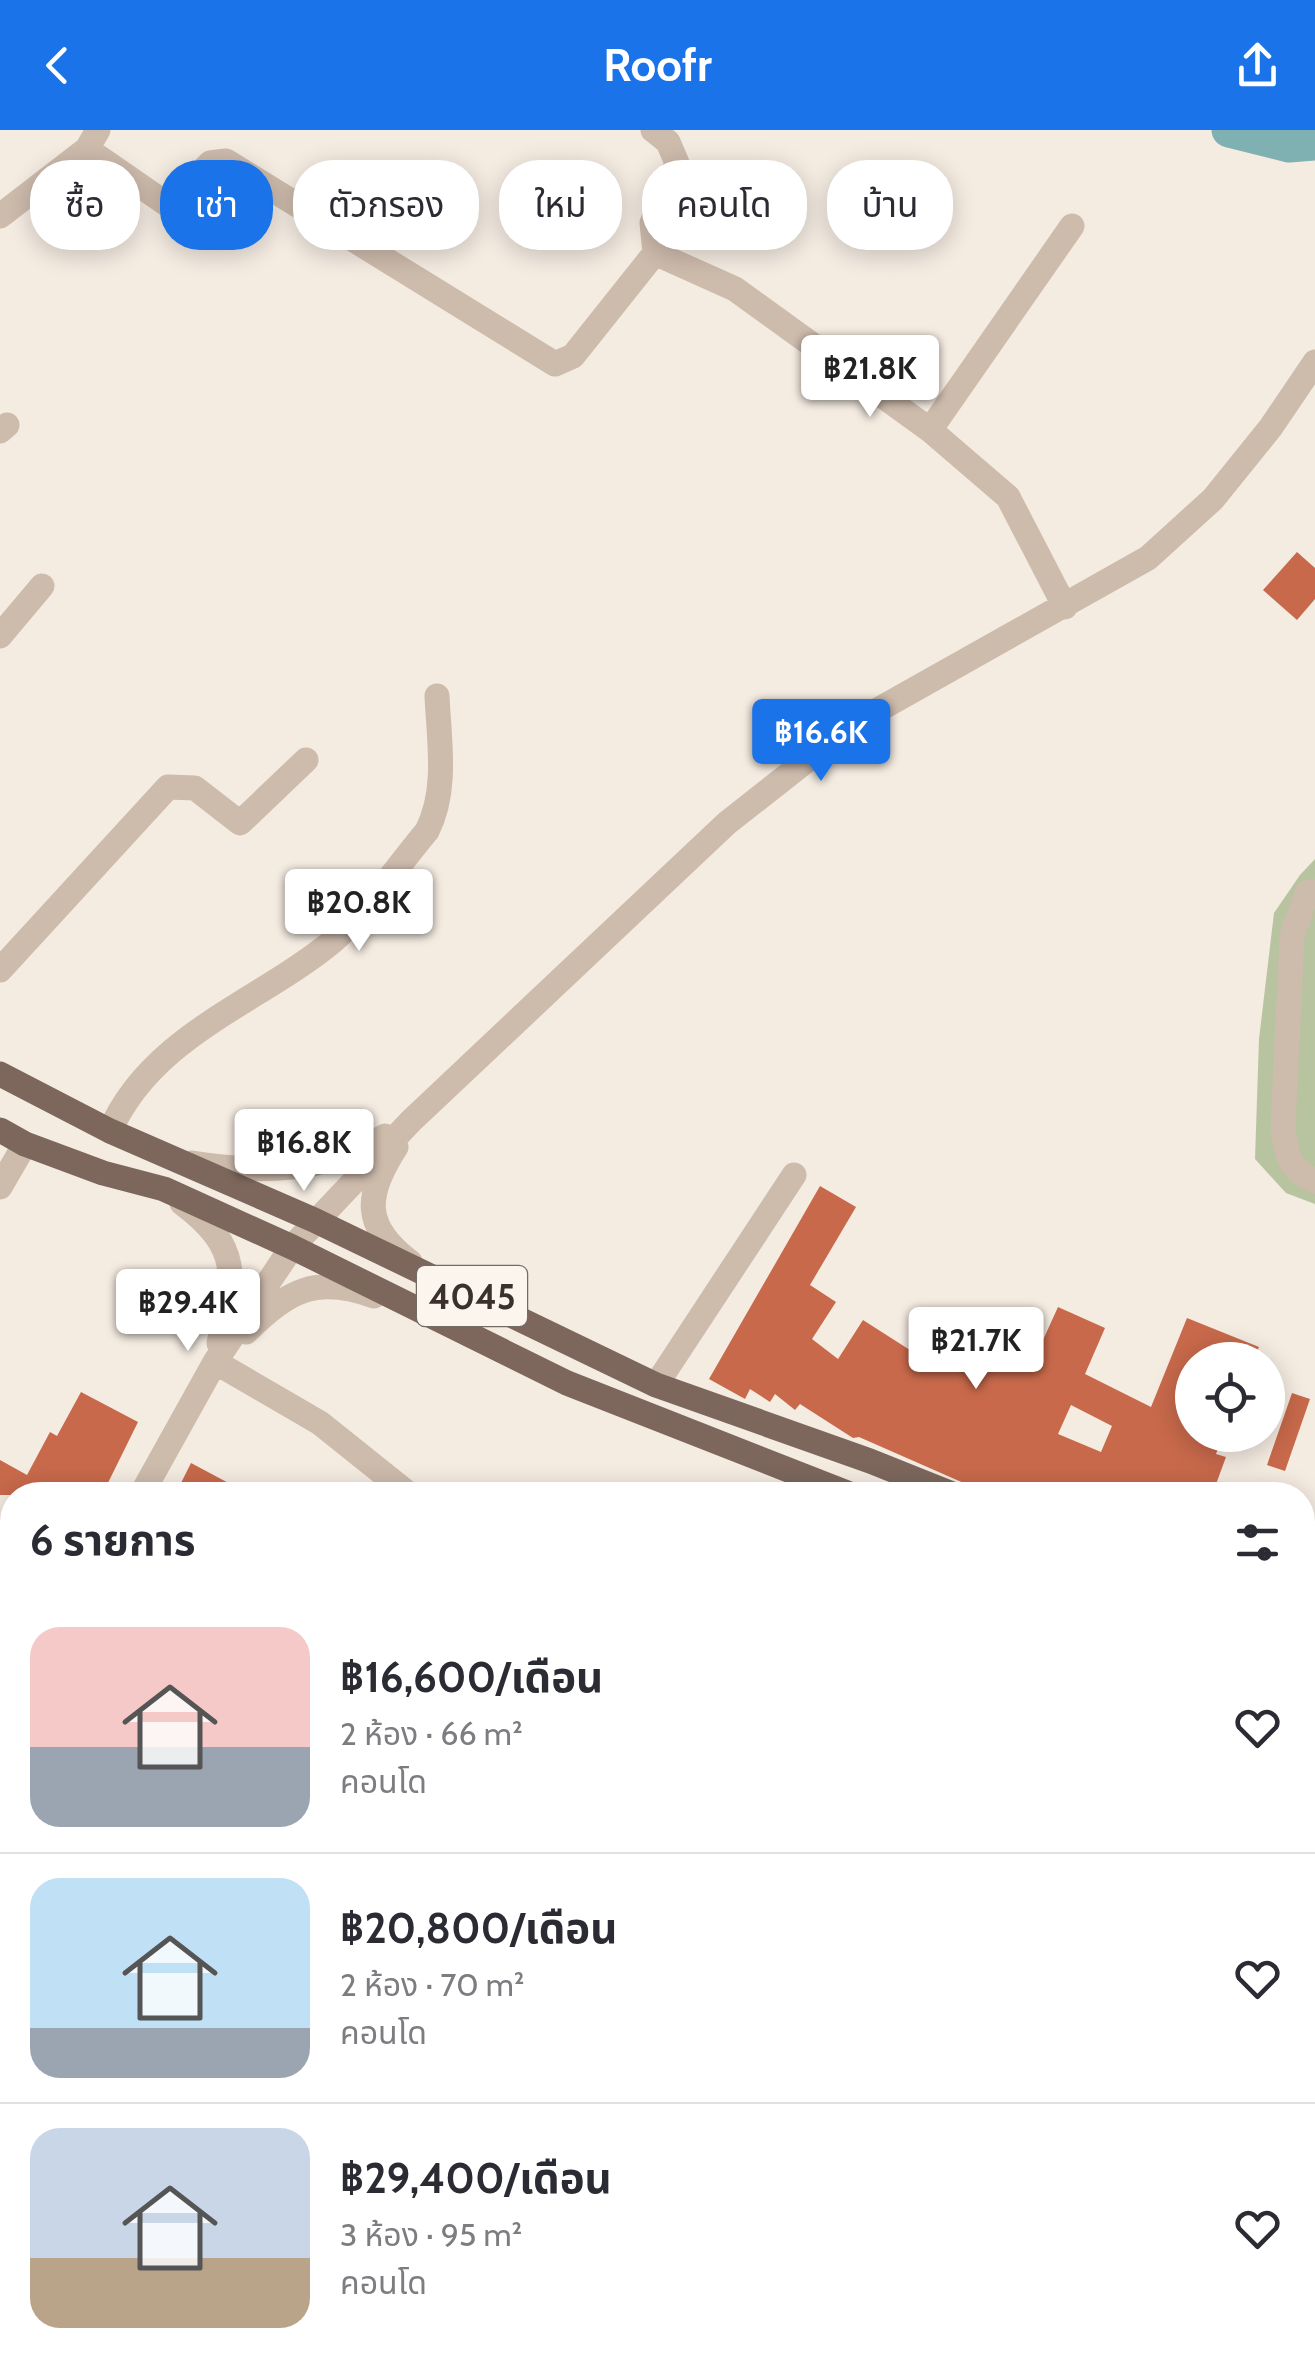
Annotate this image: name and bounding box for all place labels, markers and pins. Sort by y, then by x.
pin: ฿21.8K [789,335,951,420]
pin: ฿16.6K [740,699,902,784]
pin: ฿20.8K [278,869,440,954]
pin: ฿16.8K [223,1109,385,1194]
pin: ฿29.4K [107,1269,269,1354]
pin: ฿21.7K [895,1307,1057,1392]

